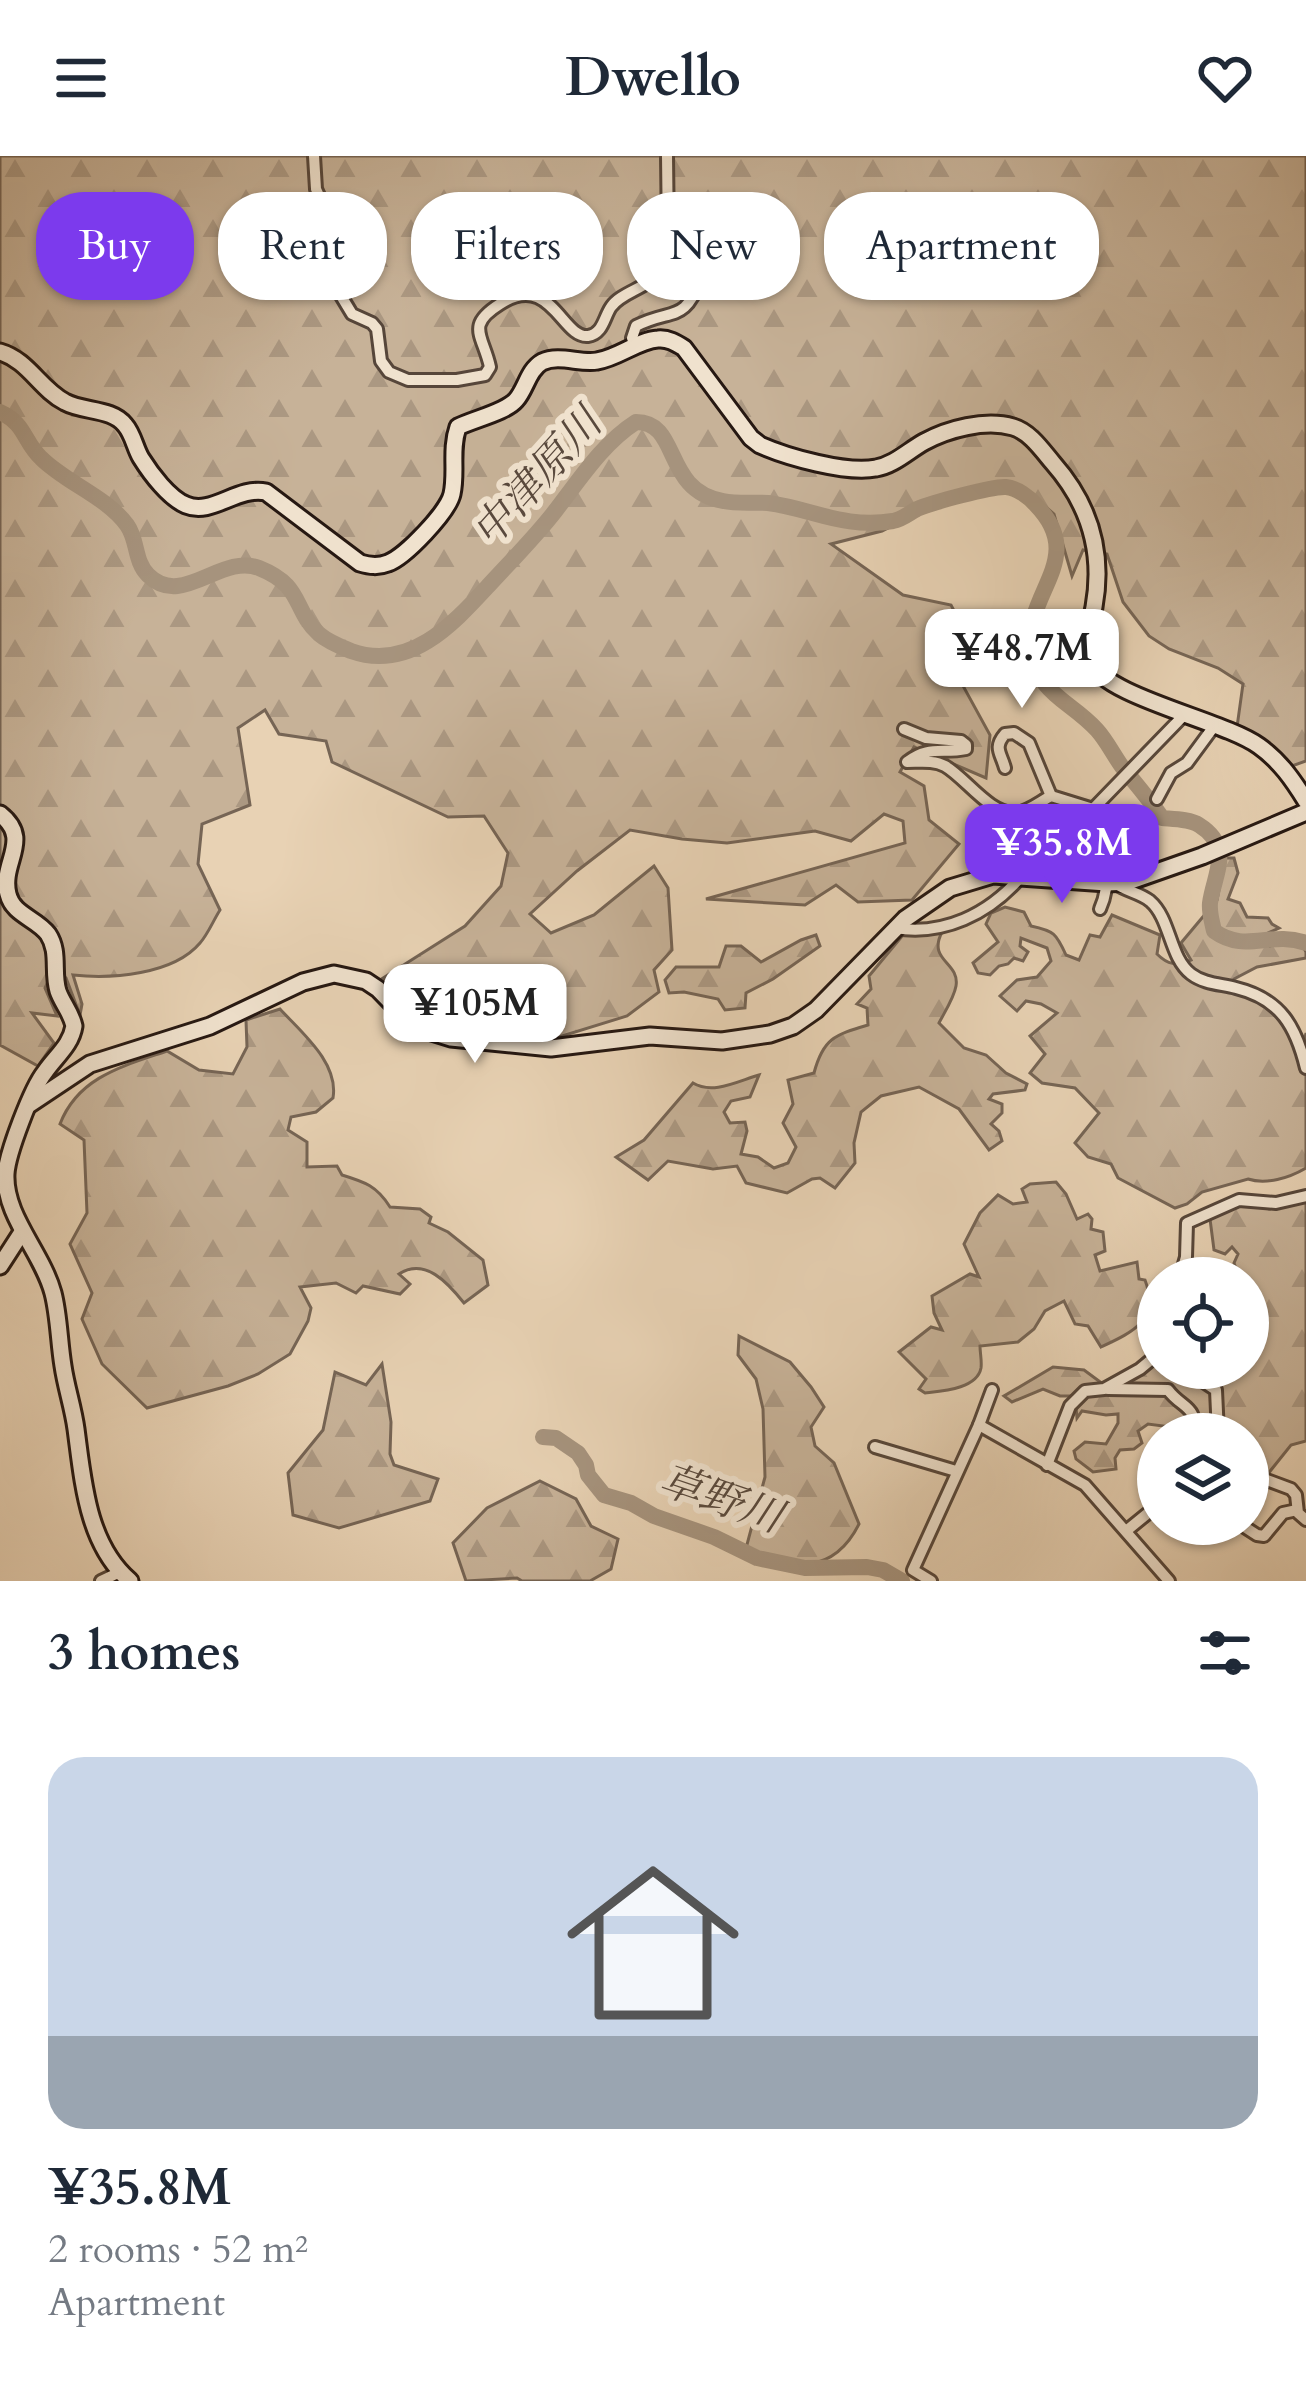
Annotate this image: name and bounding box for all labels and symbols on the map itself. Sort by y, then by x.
water label: 中津原川 [460,394,617,560]
pin: ¥48.7M [924,609,1120,711]
pin: ¥35.8M [964,804,1160,906]
pin: ¥105M [391,964,559,1066]
water label: 草野川 [652,1452,794,1548]

